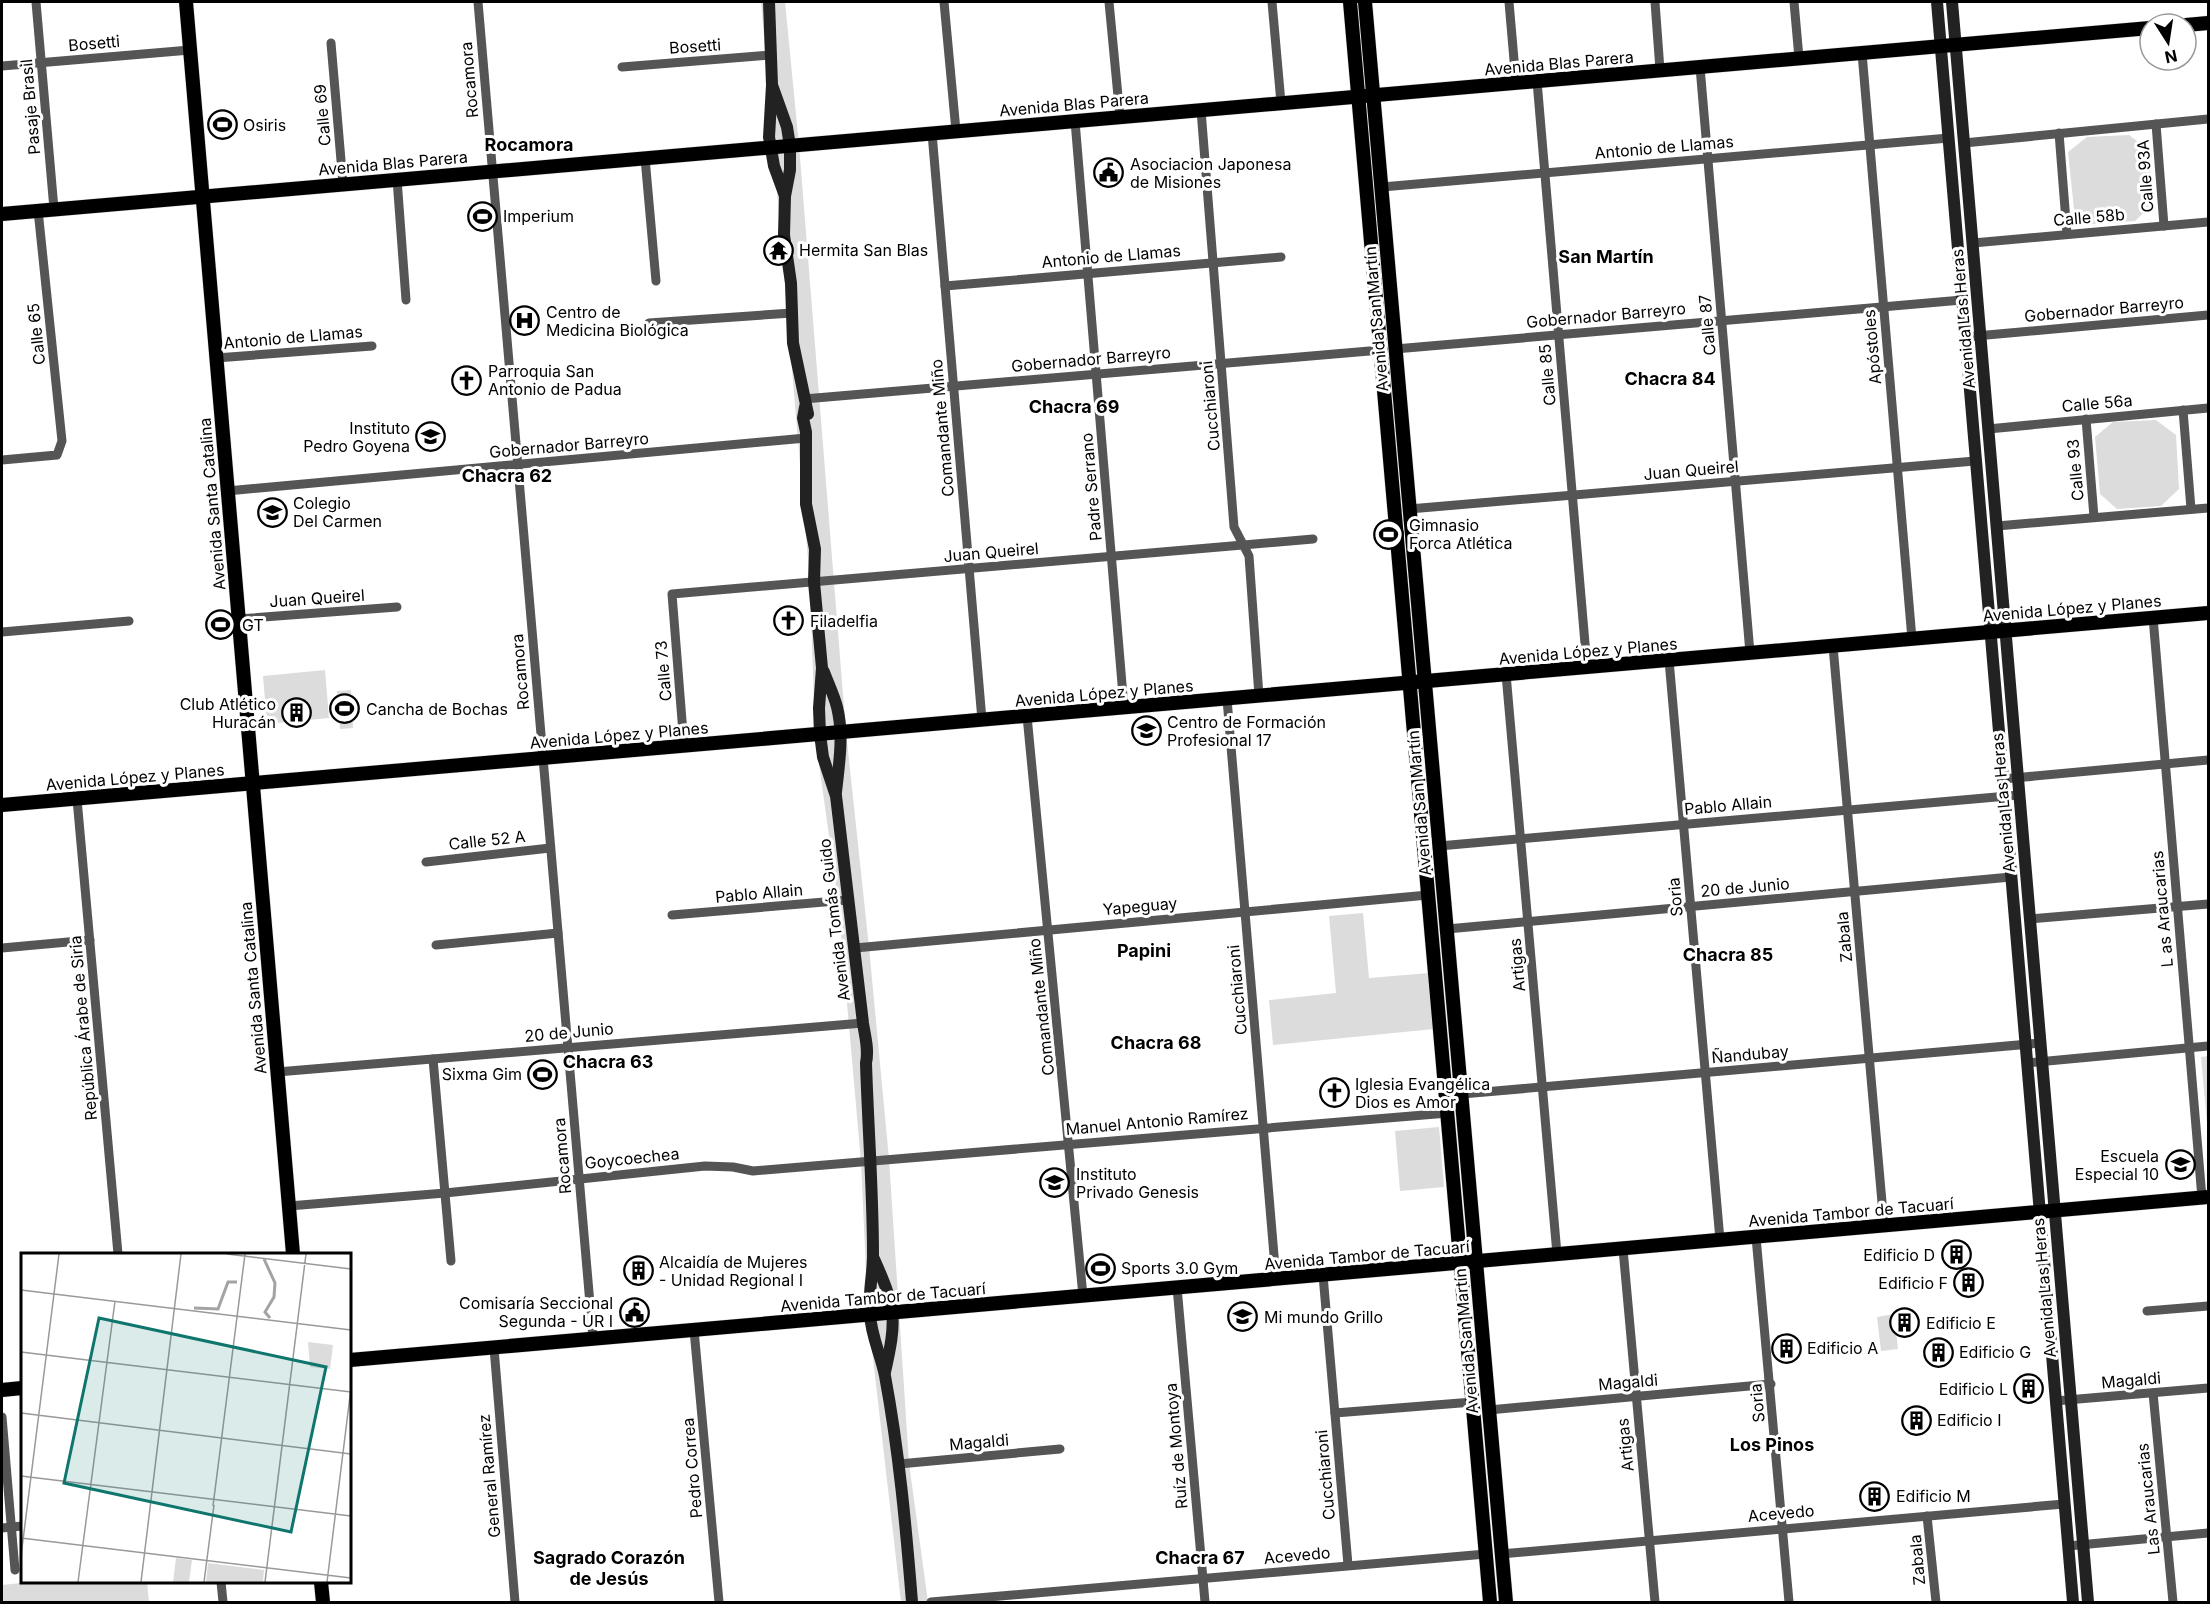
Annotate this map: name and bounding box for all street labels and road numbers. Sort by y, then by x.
street label: Bosetti [67,31,121,55]
street label: Bosetti [668,34,722,58]
street label: Rocamora [456,41,482,119]
street label: Avenida Blas Parera [1483,46,1635,80]
street label: Pasaje Brasil [16,58,44,156]
street label: Calle 69 [309,83,335,147]
street label: Avenida Blas Parera [998,87,1150,121]
street label: Antonio de Llamas [1594,131,1734,163]
street label: Calle 93A [2132,139,2158,213]
street label: Avenida Blas Parera [317,146,469,180]
street label: Calle 58b [2052,204,2126,230]
street label: Antonio de Llamas [1041,240,1181,272]
street label: Avenida San Martín [1360,245,1392,393]
street label: Avenida Las Heras [1947,248,1979,390]
street label: Gobernador Barreyro [2023,292,2185,326]
street label: Calle 87 [1694,294,1720,356]
street label: Gobernador Barreyro [1525,298,1687,332]
street label: Calle 65 [23,302,49,366]
street label: Apóstoles [1859,309,1885,385]
street label: Antonio de Llamas [223,321,363,353]
street label: Gobernador Barreyro [1010,342,1172,376]
street label: Calle 85 [1534,343,1560,407]
street label: Comandante Miño [926,358,958,498]
street label: Cucchiaroni [1196,360,1224,452]
street label: Calle 56a [2061,390,2133,416]
street label: Avenida Santa Catalina [194,417,230,591]
street label: Gobernador Barreyro [488,428,650,462]
street label: Padre Serrano [1076,432,1106,542]
street label: Calle 93 [2062,438,2088,502]
street label: Juan Queirel [1643,456,1739,484]
street label: Juan Queirel [943,538,1039,566]
street label: Juan Queirel [269,585,365,611]
street label: Avenida López y Planes [1982,590,2162,626]
street label: Rocamora [507,633,533,711]
street label: Avenida López y Planes [1498,633,1678,669]
street label: Calle 73 [650,640,676,702]
street label: Avenida López y Planes [1014,675,1194,711]
street label: Avenida López y Planes [529,717,709,753]
street label: Avenida San Martín [1403,729,1435,877]
street label: Avenida Las Heras [1987,732,2019,874]
street label: Avenida López y Planes [45,759,225,795]
street label: Pablo Allain [1683,791,1773,819]
street label: Calle 52 A [448,826,526,854]
street label: Avenida Tomás Guido [814,837,854,1003]
street label: L as Araucarias [2147,850,2177,968]
street label: 20 de Junio [1700,873,1790,901]
street label: Soria [1663,877,1687,917]
street label: Pablo Allain [714,879,804,907]
street label: Yapeguay [1102,893,1178,919]
street label: Avenida Santa Catalina [235,901,271,1075]
street label: Zabala [1832,911,1856,963]
street label: República Árabe de Siria [65,935,101,1121]
street label: Comandante Miño [1024,937,1058,1077]
street label: Artigas [1505,937,1529,993]
street label: Cucchiaroni [1223,944,1251,1036]
street label: 20 de Junio [524,1018,614,1046]
street label: Ñandubay [1711,1041,1789,1067]
street label: Manuel Antonio Ramírez [1065,1103,1249,1139]
street label: Rocamora [549,1117,575,1195]
street label: Goycoechea [584,1143,680,1173]
street label: Avenida Tambor de Tacuarí [1747,1193,1955,1231]
street label: Avenida Las Heras [2028,1217,2060,1359]
street label: Avenida Tambor de Tacuarí [1263,1236,1471,1274]
street label: Avenida San Martín [1450,1267,1482,1415]
street label: Avenida Tambor de Tacuarí [779,1278,987,1316]
street label: Magaldi [2100,1367,2162,1393]
street label: Magaldi [1597,1369,1659,1395]
street label: Ruíz de Montoya [1161,1382,1191,1510]
street label: Soria [1745,1383,1769,1423]
street label: General Ramírez [474,1413,504,1539]
street label: Pedro Correa [678,1417,706,1519]
street label: Artigas [1612,1417,1638,1473]
street label: Magaldi [948,1429,1010,1455]
street label: Cucchiaroni [1311,1429,1339,1521]
street label: Las Araucarias [2132,1442,2164,1556]
street label: Acevedo [1747,1500,1815,1526]
street label: Zabala [1905,1534,1929,1586]
street label: Acevedo [1263,1542,1331,1568]

